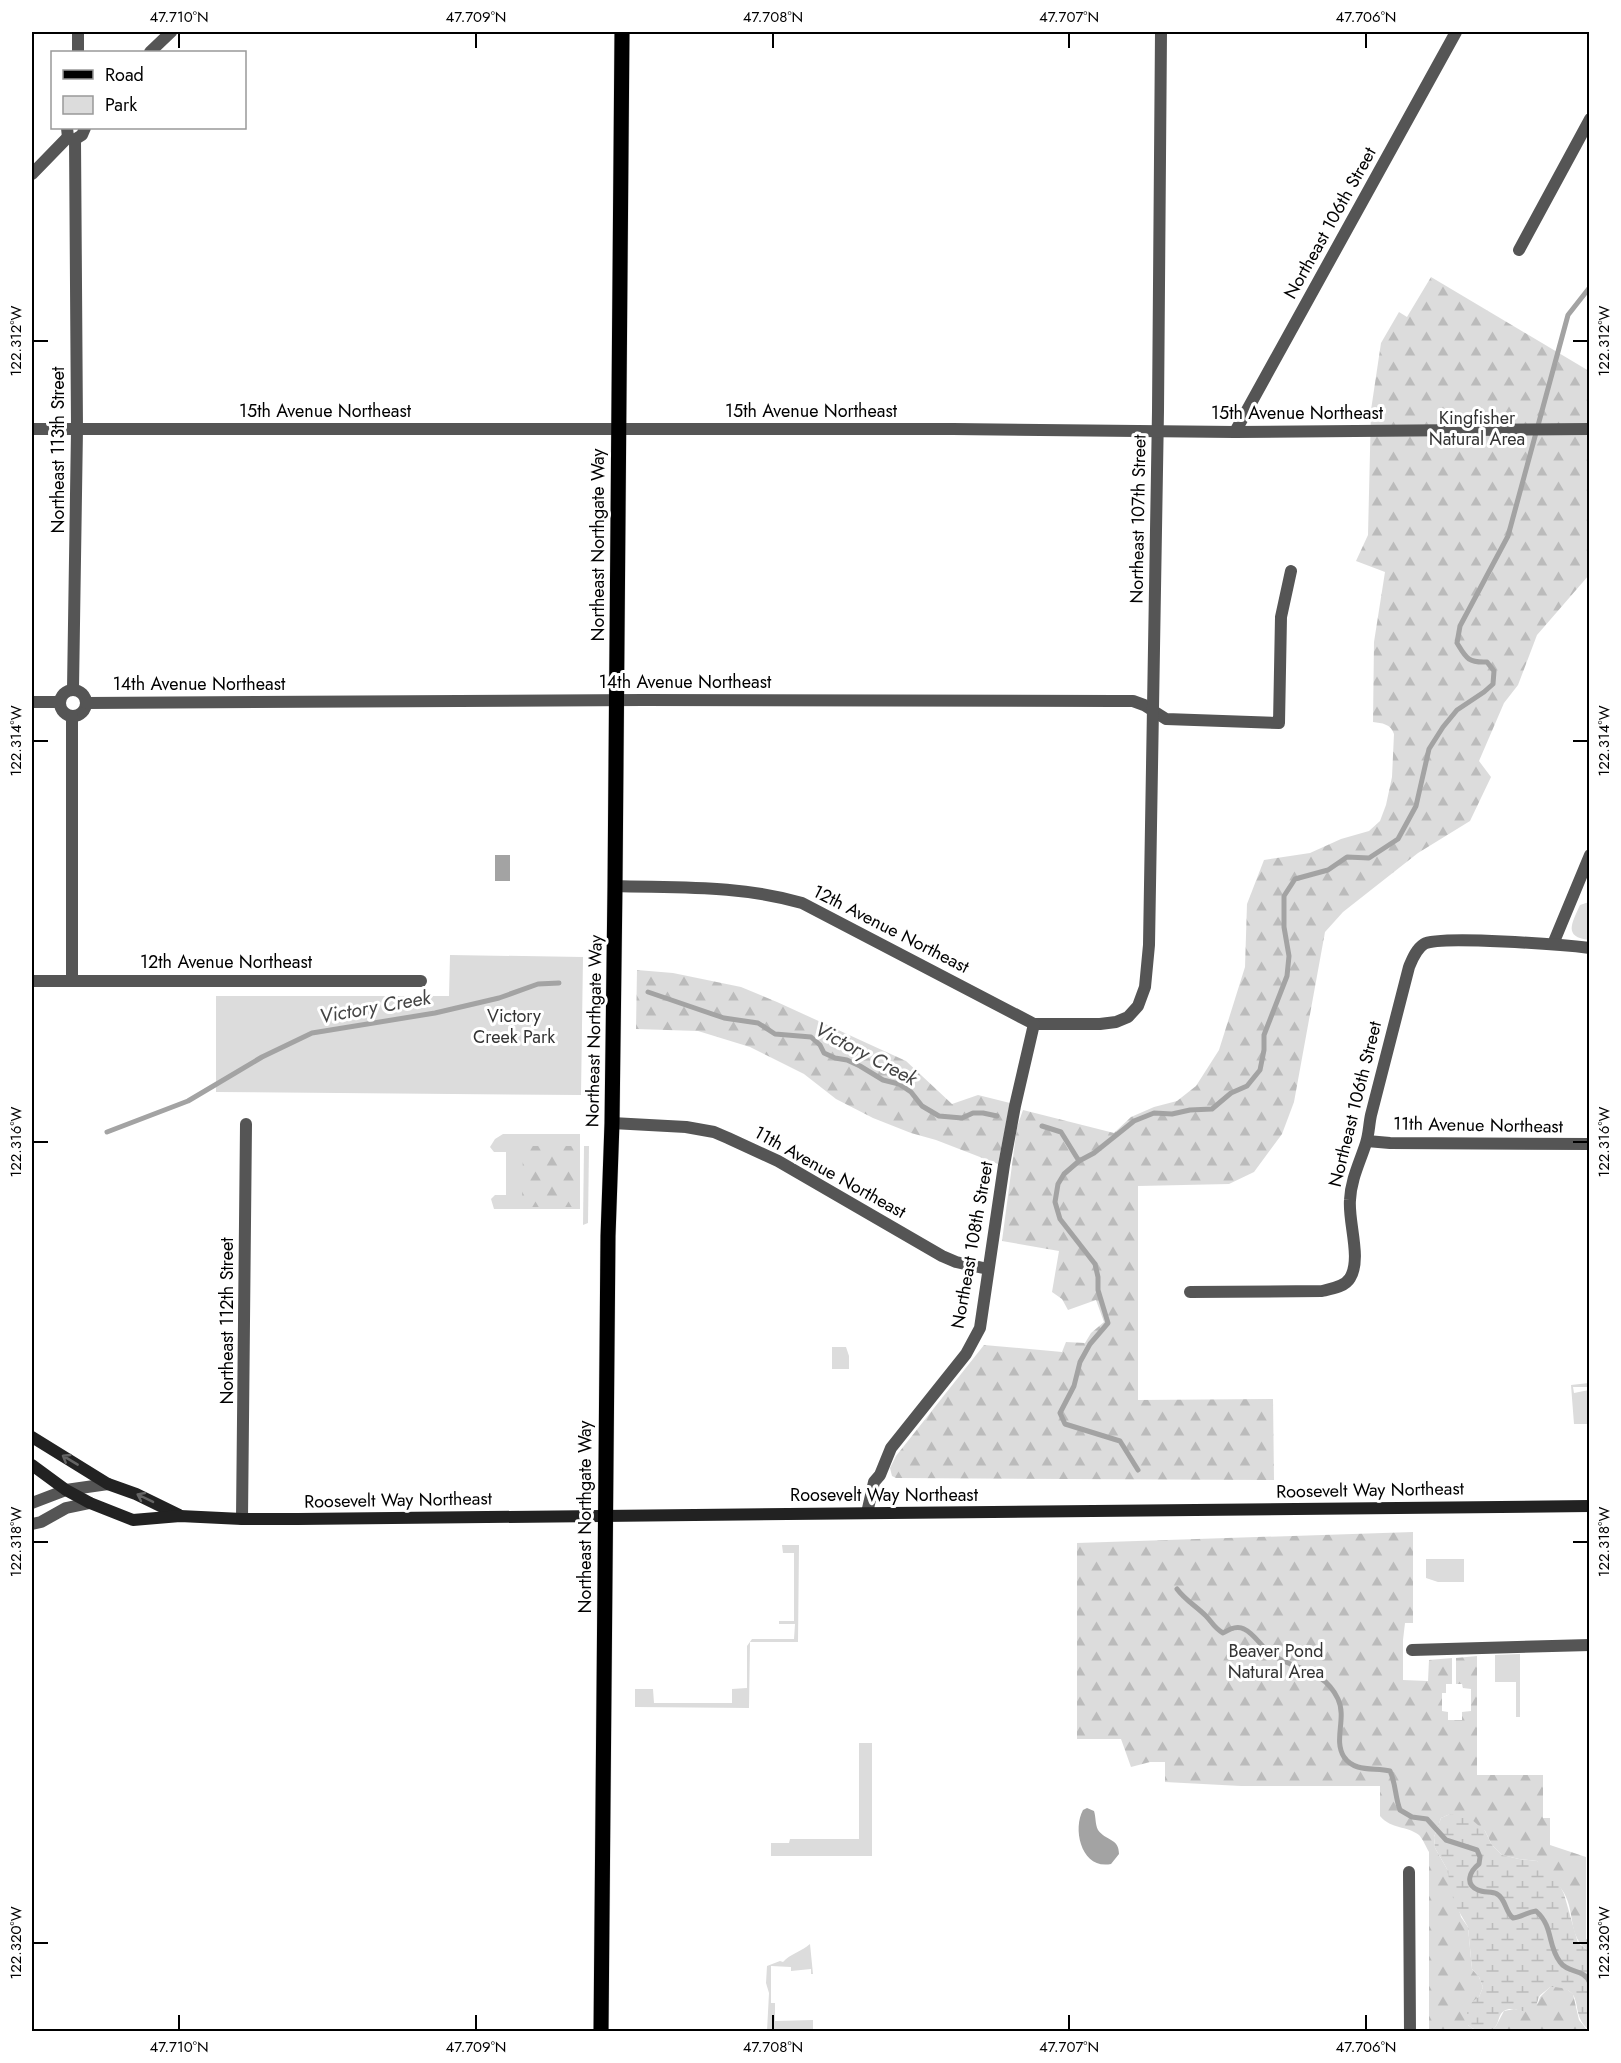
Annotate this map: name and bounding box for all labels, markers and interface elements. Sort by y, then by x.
text: 47.710°N [149,6,209,28]
text: 47.709°N [446,6,506,28]
text: 47.708°N [743,6,803,28]
text: 47.707°N [1039,6,1099,28]
text: 47.706°N [1336,6,1396,28]
legend [51,51,246,129]
text: Road [105,62,144,88]
text: Park [105,92,137,118]
street label: Northeast 106th Street [1277,142,1383,304]
text: 122.312°W [5,305,27,376]
text: 122.312°W [1593,305,1615,376]
street label: Northeast 113th Street [45,366,71,533]
street label: 15th Avenue Northeast [239,398,412,424]
street label: 15th Avenue Northeast [725,398,898,424]
street label: 15th Avenue Northeast [1211,400,1384,426]
park label: Kingfisher Natural Area [1429,405,1525,452]
street label: Northeast 107th Street [1124,434,1152,604]
street label: Northeast Northgate Way [585,449,611,641]
street label: 14th Avenue Northeast [599,669,772,695]
street label: 14th Avenue Northeast [113,671,286,697]
text: 122.314°W [5,705,27,777]
text: 122.314°W [1593,705,1615,777]
street label: 12th Avenue Northeast [808,878,974,980]
street label: Northeast Northgate Way [579,934,609,1128]
street label: 12th Avenue Northeast [140,949,313,975]
water label: Victory Creek [317,983,434,1031]
park label: Victory Creek Park [473,1003,555,1050]
water label: Victory Creek [810,1015,924,1094]
street label: Northeast 106th Street [1322,1018,1388,1190]
text: 122.316°W [5,1106,27,1177]
text: 122.316°W [1593,1106,1615,1177]
street label: 11th Avenue Northeast [1393,1111,1564,1139]
street label: 11th Avenue Northeast [749,1119,911,1225]
street label: Northeast 108th Street [944,1159,1000,1331]
street label: Northeast 112th Street [214,1237,240,1405]
street label: Northeast Northgate Way [572,1421,598,1613]
one-way arrow [62,1454,79,1466]
street label: Roosevelt Way Northeast [1276,1475,1465,1505]
street label: Roosevelt Way Northeast [790,1482,979,1508]
street label: Roosevelt Way Northeast [304,1485,493,1515]
one-way arrow [136,1492,154,1503]
text: 122.318°W [5,1507,27,1577]
text: 122.318°W [1593,1507,1615,1577]
park label: Beaver Pond Natural Area [1228,1638,1324,1685]
text: 122.320°W [5,1906,27,1980]
text: 122.320°W [1593,1906,1615,1980]
text: 47.710°N [149,2036,209,2058]
text: 47.709°N [446,2036,506,2058]
text: 47.708°N [743,2036,803,2058]
text: 47.707°N [1039,2036,1099,2058]
text: 47.706°N [1336,2036,1396,2058]

